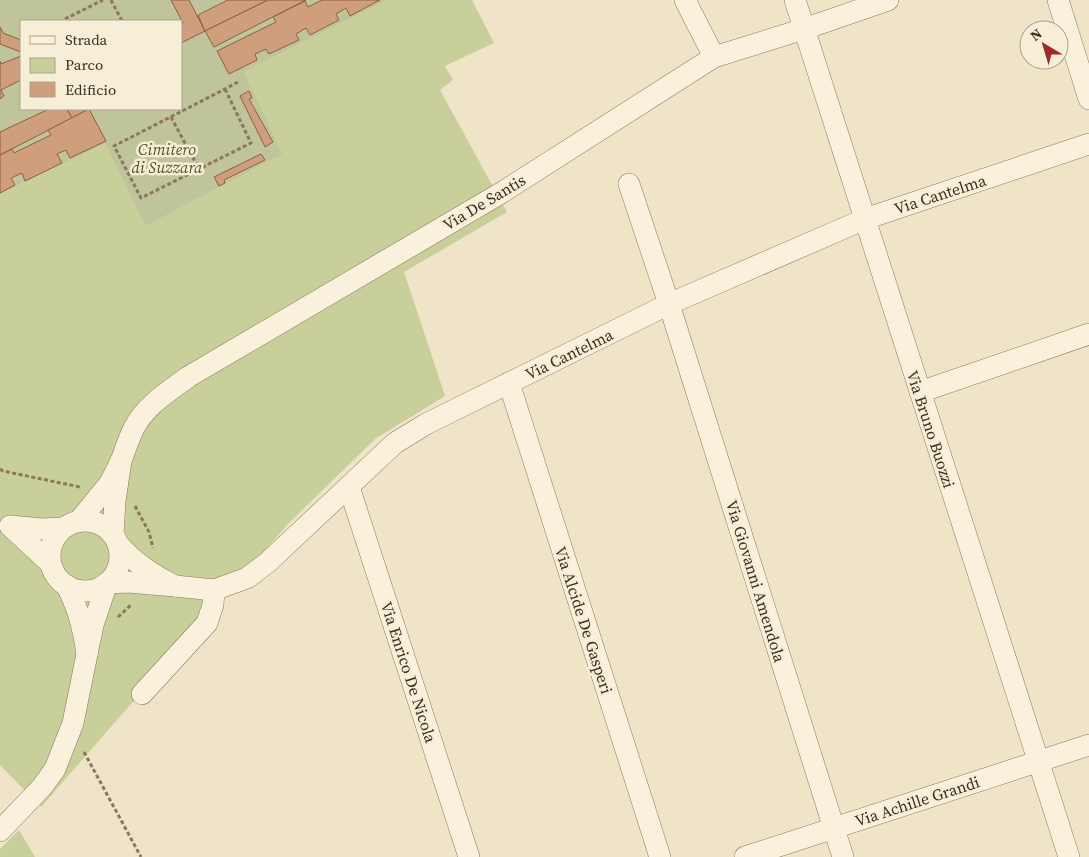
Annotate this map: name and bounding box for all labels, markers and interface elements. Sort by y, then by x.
legend [20,20,182,110]
north arrow [1019,20,1069,70]
text: N [1026,24,1046,46]
text: Strada [65,29,108,50]
text: Parco [65,54,103,75]
text: Edificio [65,79,116,100]
park label: Cimitero di Suzzara [132,138,203,178]
street label: Via De Santis [438,169,530,235]
street label: Via Cantelma [891,169,990,219]
street label: Via Cantelma [521,323,617,385]
street label: Via Bruno Buozzi [902,367,960,491]
street label: Via Giovanni Amendola [721,497,791,666]
street label: Via Alcide De Gasperi [550,543,618,697]
street label: Via Enrico De Nicola [376,599,442,746]
street label: Via Achille Grandi [852,770,982,832]

